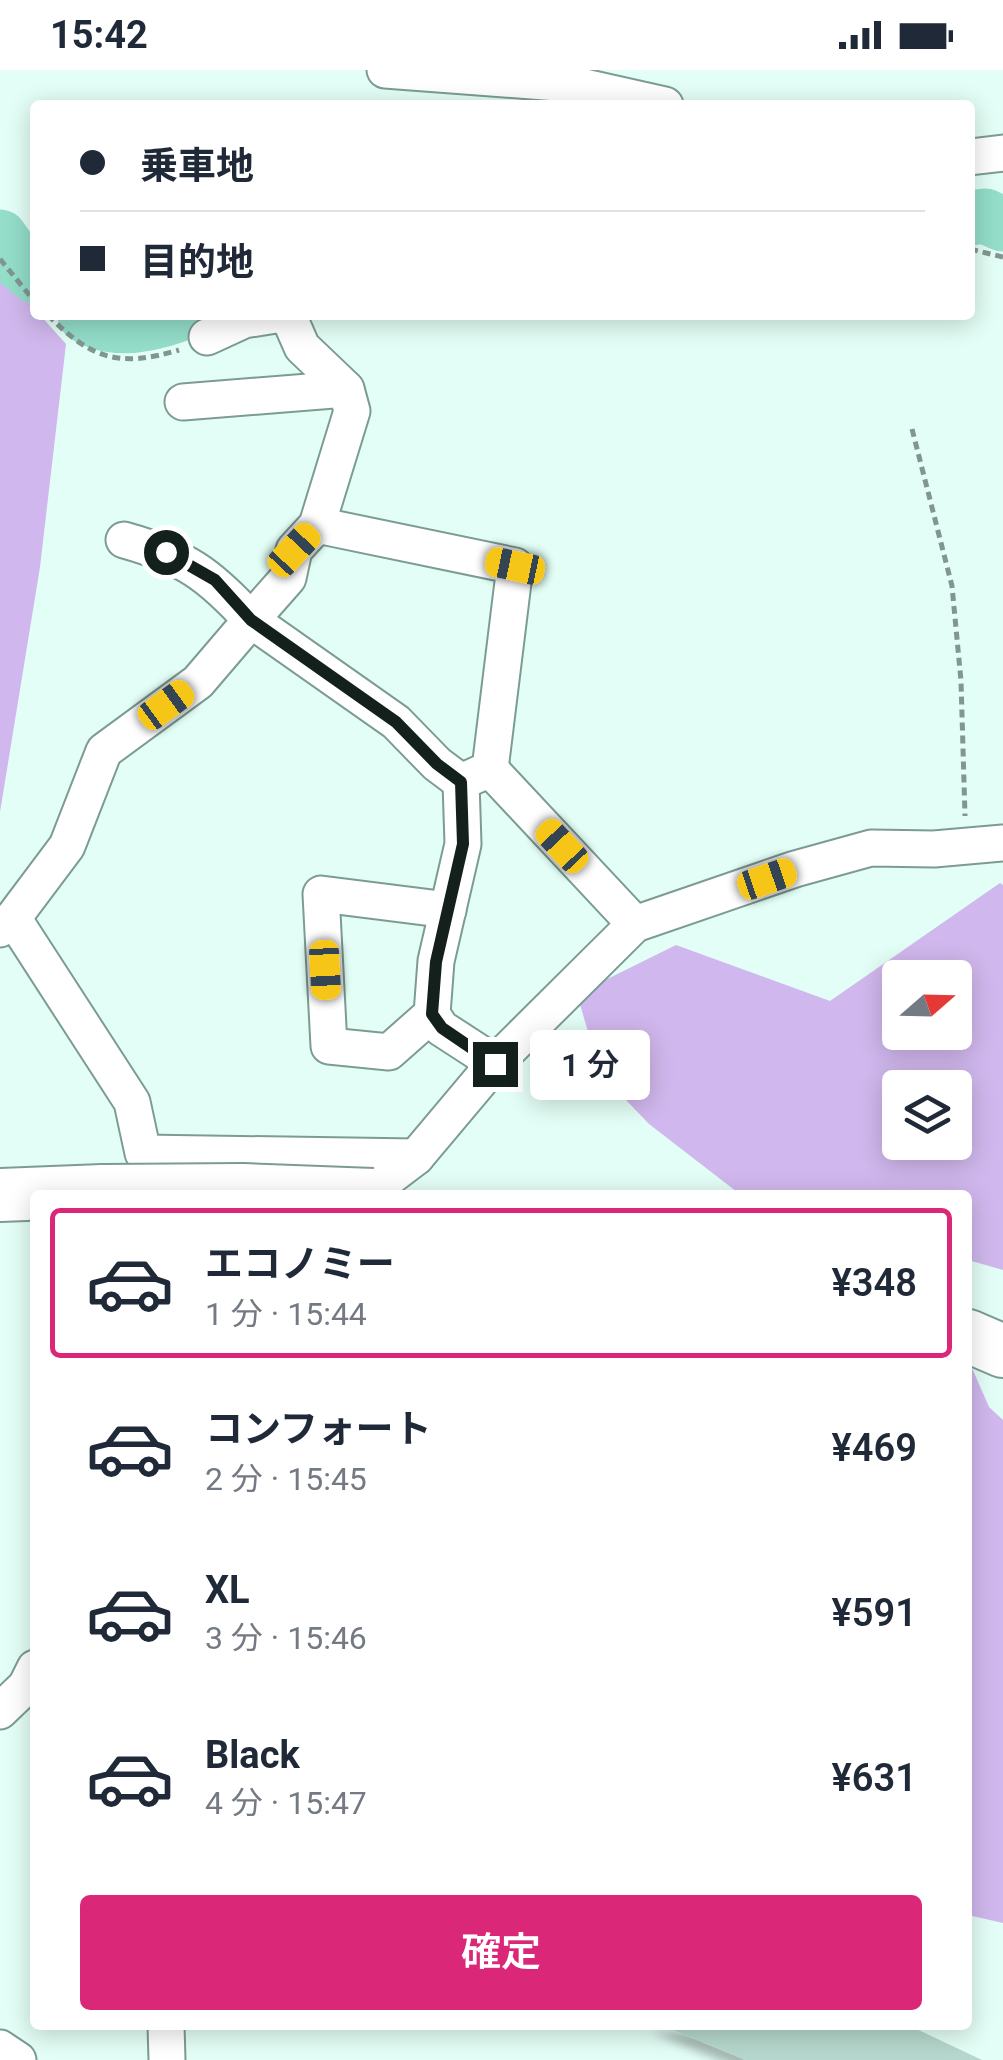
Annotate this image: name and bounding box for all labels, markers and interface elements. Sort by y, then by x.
text: 15:42 [50,13,148,57]
text: 乗車地 [140,144,254,188]
text: 目的地 [140,240,254,284]
car [263,518,325,582]
route start [144,530,189,575]
car [483,545,547,587]
car [133,675,199,735]
car [531,814,593,878]
car [734,855,800,903]
car [308,939,342,1001]
north arrow [882,960,972,1050]
map controls [882,960,972,1160]
callout: 1 分 [530,1029,650,1099]
route end [473,1042,518,1087]
text: 1 分 [561,1046,619,1084]
button: layers [882,1070,972,1160]
icon: car [85,1238,175,1328]
text: エコノミー [205,1242,395,1286]
text: ¥348 [832,1261,917,1305]
text: 1 分 · 15:44 [205,1295,367,1333]
icon: car [85,1403,175,1493]
text: コンフォート [205,1407,432,1451]
text: ¥469 [832,1426,917,1470]
text: 2 分 · 15:45 [205,1460,367,1498]
icon: car [85,1568,175,1658]
text: XL [205,1568,250,1612]
text: ¥591 [832,1591,917,1635]
text: 3 分 · 15:46 [205,1619,367,1657]
icon: car [85,1733,175,1823]
text: Black [205,1733,300,1777]
text: ¥631 [832,1756,917,1800]
text: 4 分 · 15:47 [205,1784,367,1822]
button: 確定 [80,1895,922,2010]

